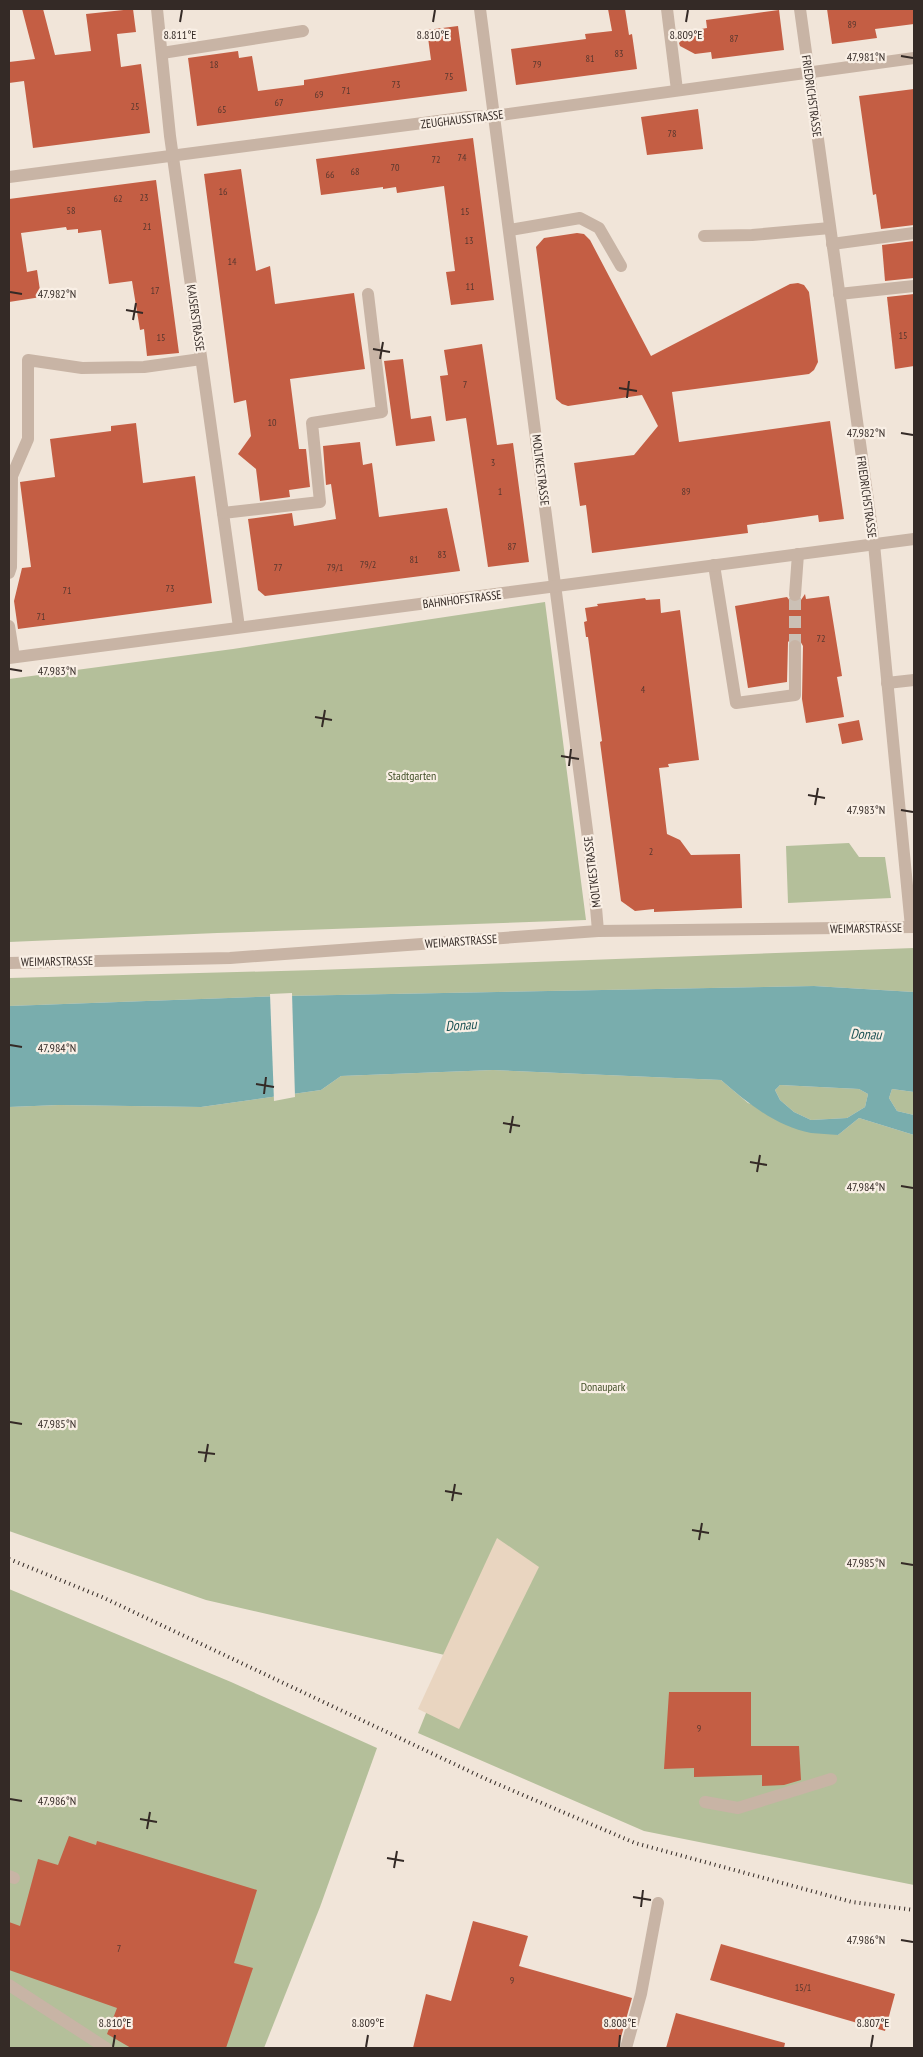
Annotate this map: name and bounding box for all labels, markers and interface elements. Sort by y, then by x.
house number: 89 [848,18,857,31]
text: 8.811°E [164,27,197,42]
text: 8.810°E [417,27,450,42]
text: 8.809°E [670,27,703,42]
house number: 87 [730,32,739,45]
house number: 83 [615,47,624,60]
text: 47.981°N [847,49,885,64]
house number: 81 [586,52,595,65]
street label: FRIEDRICHSTRASSE [799,54,825,138]
house number: 18 [210,58,219,71]
house number: 79 [533,58,542,71]
house number: 75 [445,70,454,83]
house number: 73 [392,78,401,91]
house number: 71 [342,84,351,97]
house number: 69 [315,88,324,101]
house number: 67 [275,96,284,109]
house number: 25 [131,100,140,113]
house number: 65 [218,103,227,116]
street label: ZEUGHAUSSTRASSE [420,106,504,132]
house number: 78 [668,127,677,140]
house number: 74 [458,151,467,164]
house number: 72 [432,153,441,166]
house number: 70 [391,161,400,174]
house number: 68 [351,165,360,178]
house number: 66 [326,168,335,181]
house number: 16 [219,185,228,198]
house number: 23 [140,191,149,204]
house number: 62 [114,192,123,205]
house number: 58 [67,204,76,217]
house number: 15 [461,205,470,218]
house number: 21 [143,220,152,233]
house number: 13 [465,234,474,247]
house number: 14 [228,255,237,268]
house number: 11 [466,280,475,293]
house number: 17 [151,284,160,297]
street label: KAISERSTRASSE [184,284,208,352]
text: 47.982°N [38,286,76,301]
house number: 15 [899,329,908,342]
house number: 15 [157,331,166,344]
house number: 7 [463,378,467,391]
house number: 10 [268,416,277,429]
text: 47.982°N [847,425,885,440]
street label: MOLTKESTRASSE [529,434,553,506]
street label: FRIEDRICHSTRASSE [854,455,880,539]
house number: 3 [491,456,495,469]
house number: 1 [498,485,502,498]
house number: 89 [682,485,691,498]
house number: 87 [508,540,517,553]
house number: 83 [438,548,447,561]
house number: 81 [410,553,419,566]
house number: 79/2 [360,558,376,571]
house number: 77 [274,561,283,574]
house number: 79/1 [327,561,343,574]
house number: 73 [166,582,175,595]
house number: 71 [63,584,72,597]
street label: BAHNHOFSTRASSE [422,587,502,611]
house number: 71 [37,610,46,623]
house number: 72 [817,632,826,645]
text: 47.983°N [38,663,76,678]
house number: 4 [641,683,646,696]
park label: Stadtgarten [388,768,436,783]
text: 47.983°N [847,802,885,817]
street label: MOLTKESTRASSE [580,836,604,908]
house number: 2 [649,845,653,858]
street label: WEIMARSTRASSE [830,920,902,936]
street label: WEIMARSTRASSE [424,931,498,951]
street label: WEIMARSTRASSE [21,953,93,969]
water label: Donau [445,1015,478,1035]
water label: Donau [850,1024,883,1044]
text: 47.984°N [38,1040,76,1055]
text: 47.984°N [847,1179,885,1194]
park label: Donaupark [581,1379,626,1394]
text: 47.985°N [38,1416,76,1431]
text: 47.985°N [847,1555,885,1570]
house number: 9 [697,1722,701,1735]
text: 47.986°N [38,1793,76,1808]
text: 47.986°N [847,1932,885,1947]
house number: 7 [117,1942,121,1955]
house number: 9 [510,1974,514,1987]
house number: 15/1 [795,1981,811,1994]
text: 8.810°E [99,2015,132,2030]
text: 8.809°E [352,2015,385,2030]
text: 8.808°E [604,2015,637,2030]
text: 8.807°E [857,2015,890,2030]

